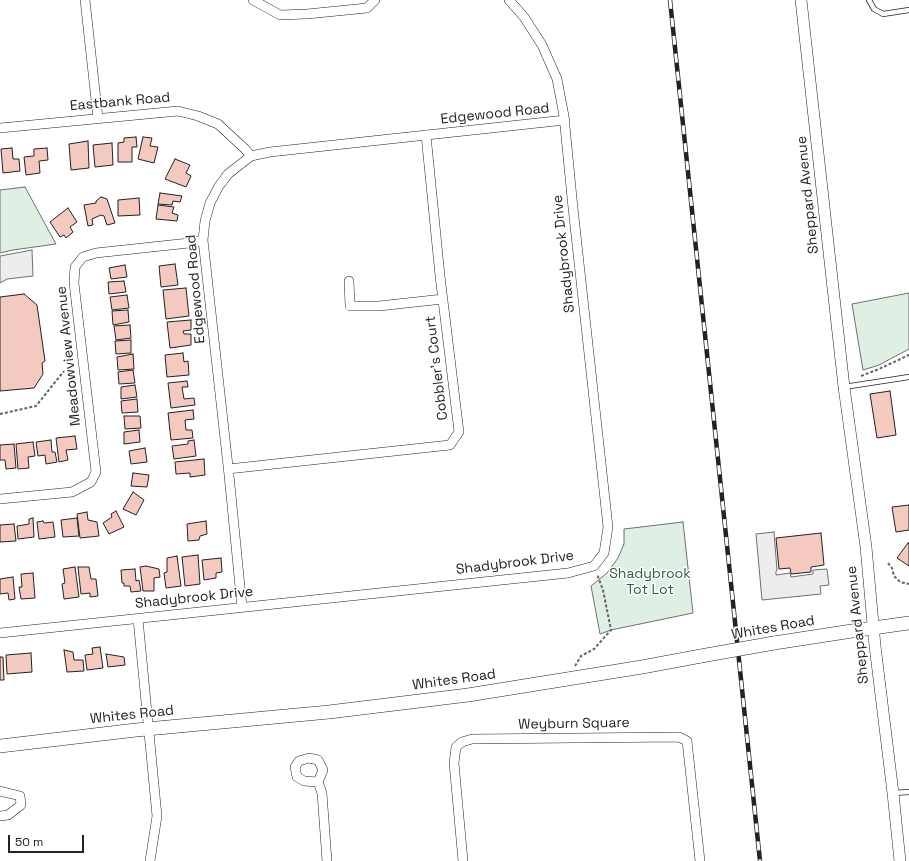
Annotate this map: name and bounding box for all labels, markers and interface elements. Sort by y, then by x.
street label: Eastbank Road [69,89,171,115]
street label: Edgewood Road [440,100,550,128]
street label: Sheppard Avenue [793,135,823,255]
street label: Shadybrook Drive [549,194,579,314]
street label: Edgewood Road [183,234,209,344]
street label: Meadowview Avenue [53,285,85,427]
street label: Cobbler's Court [422,315,452,421]
street label: Shadybrook Drive [455,547,575,579]
street label: Sheppard Avenue [843,565,873,685]
park label: Shadybrook Tot Lot [609,566,691,598]
street label: Shadybrook Drive [134,583,254,613]
street label: Whites Road [730,612,816,644]
street label: Whites Road [411,666,497,694]
street label: Whites Road [89,702,175,728]
street label: Weyburn Square [518,715,630,733]
scale bar [10,827,86,853]
text: 50 m [15,834,43,850]

